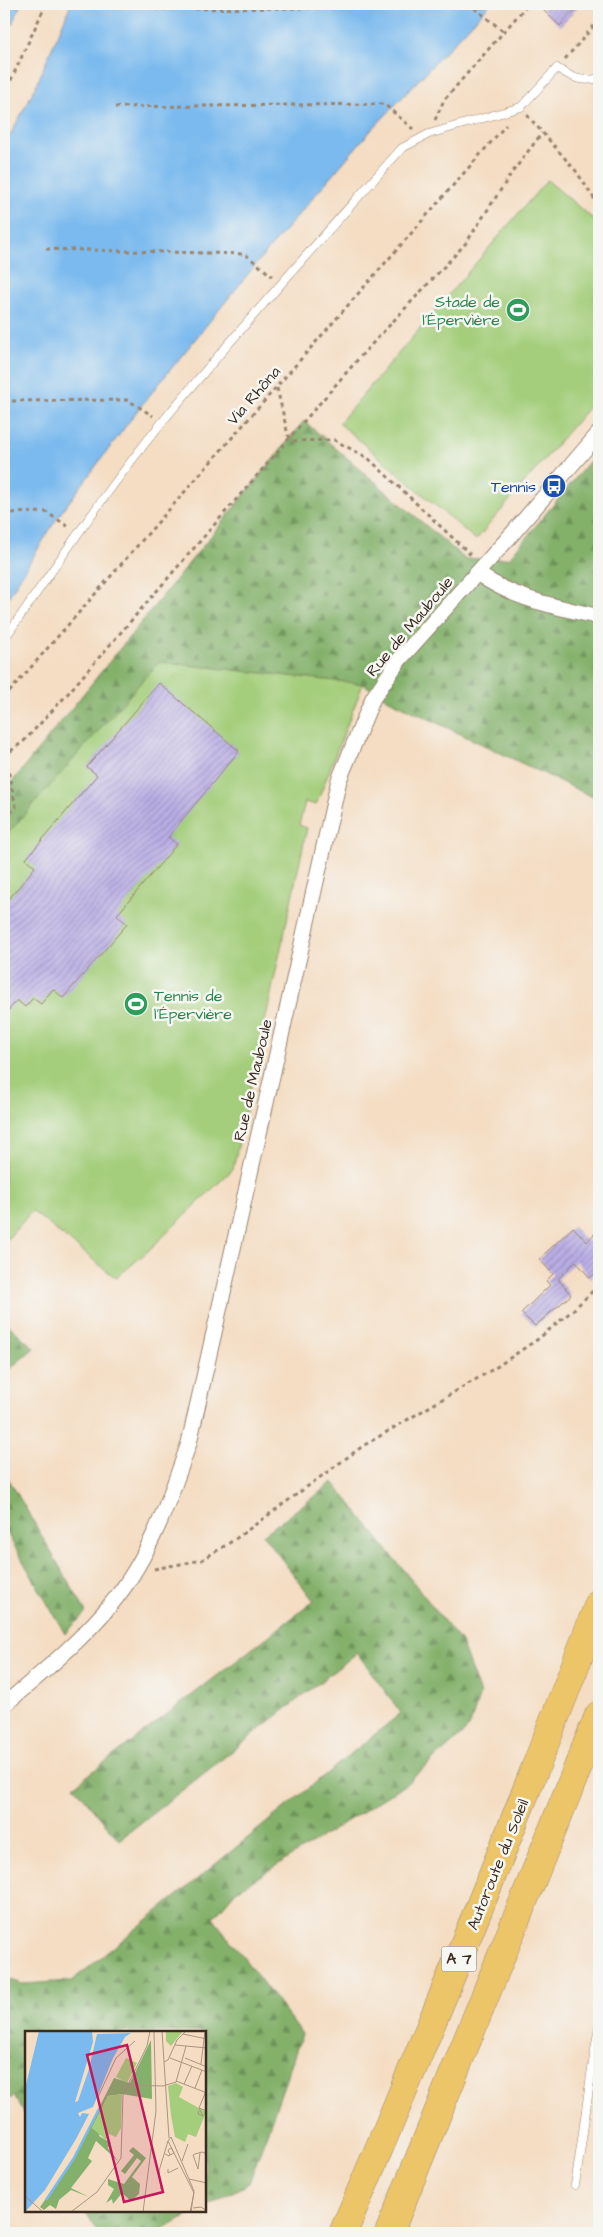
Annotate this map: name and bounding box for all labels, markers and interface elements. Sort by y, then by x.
place label: Stade de l'Épervière [422,291,500,331]
sports icon: Stade de l'Épervière [505,297,531,323]
street label: Via Rhôna [222,361,286,430]
bus stop icon: Tennis [541,473,567,499]
place label: Tennis [491,476,536,498]
street label: Rue de Mauboule [361,572,458,681]
place label: Tennis de l'Épervière [154,985,232,1025]
sports icon: Tennis de l'Épervière [123,991,149,1017]
street label: Rue de Mauboule [228,1017,278,1143]
street label: Autoroute du Soleil [462,1796,534,1933]
road number: A 7 [442,1946,476,1972]
inset map [25,2031,206,2212]

